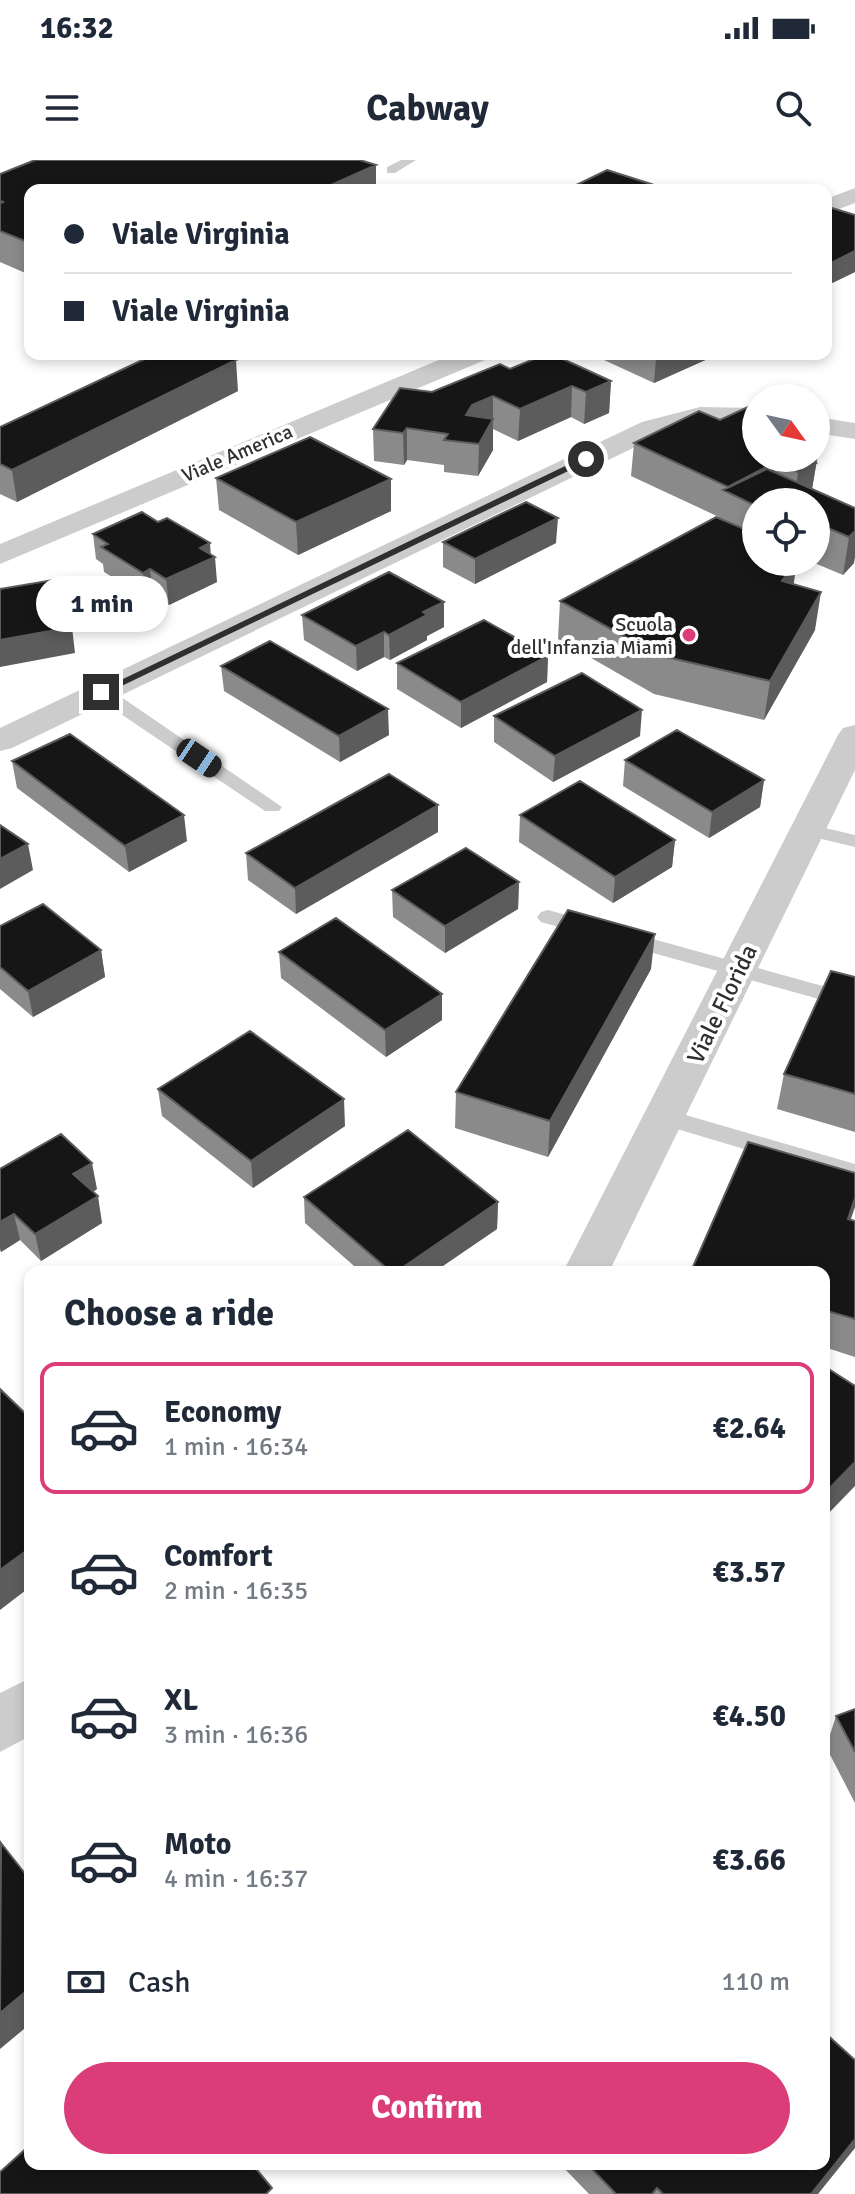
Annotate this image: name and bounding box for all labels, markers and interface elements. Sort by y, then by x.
text: 16:32 [40,10,114,47]
icon: menu [40,86,84,130]
text: Cabway [366,86,489,131]
icon: search [771,86,815,130]
text: Viale Virginia [112,216,290,253]
text: Viale Virginia [112,293,290,330]
north arrow [742,384,830,472]
map controls [742,384,830,576]
street label: Viale America [178,419,296,488]
route start [568,441,604,477]
button: locate [742,488,830,576]
callout: 1 min [35,576,167,632]
text: 1 min [71,588,133,620]
place label: Scuola dell'Infanzia Miami [511,612,673,660]
marker: Scuola dell'Infanzia Miami [680,626,698,644]
route end [83,674,119,710]
car [172,735,226,781]
street label: Viale Florida [680,939,764,1069]
text: Choose a ride [64,1291,274,1336]
icon: car [68,1392,140,1464]
text: Economy [164,1394,281,1431]
text: €2.64 [713,1410,786,1447]
text: 1 min · 16:34 [164,1431,308,1463]
icon: car [68,1536,140,1608]
text: Comfort [164,1538,273,1575]
text: €3.57 [713,1554,786,1591]
text: 2 min · 16:35 [164,1575,308,1607]
icon: car [68,1680,140,1752]
text: XL [164,1682,198,1719]
text: €4.50 [713,1698,786,1735]
text: 3 min · 16:36 [164,1719,308,1751]
icon: car [68,1824,140,1896]
text: Moto [164,1826,231,1863]
text: €3.66 [713,1842,786,1879]
text: 4 min · 16:37 [164,1863,308,1895]
icon: cash [64,1960,108,2004]
text: Cash [128,1964,191,2001]
text: 110 m [721,1966,790,1998]
button: Confirm [64,2062,790,2154]

